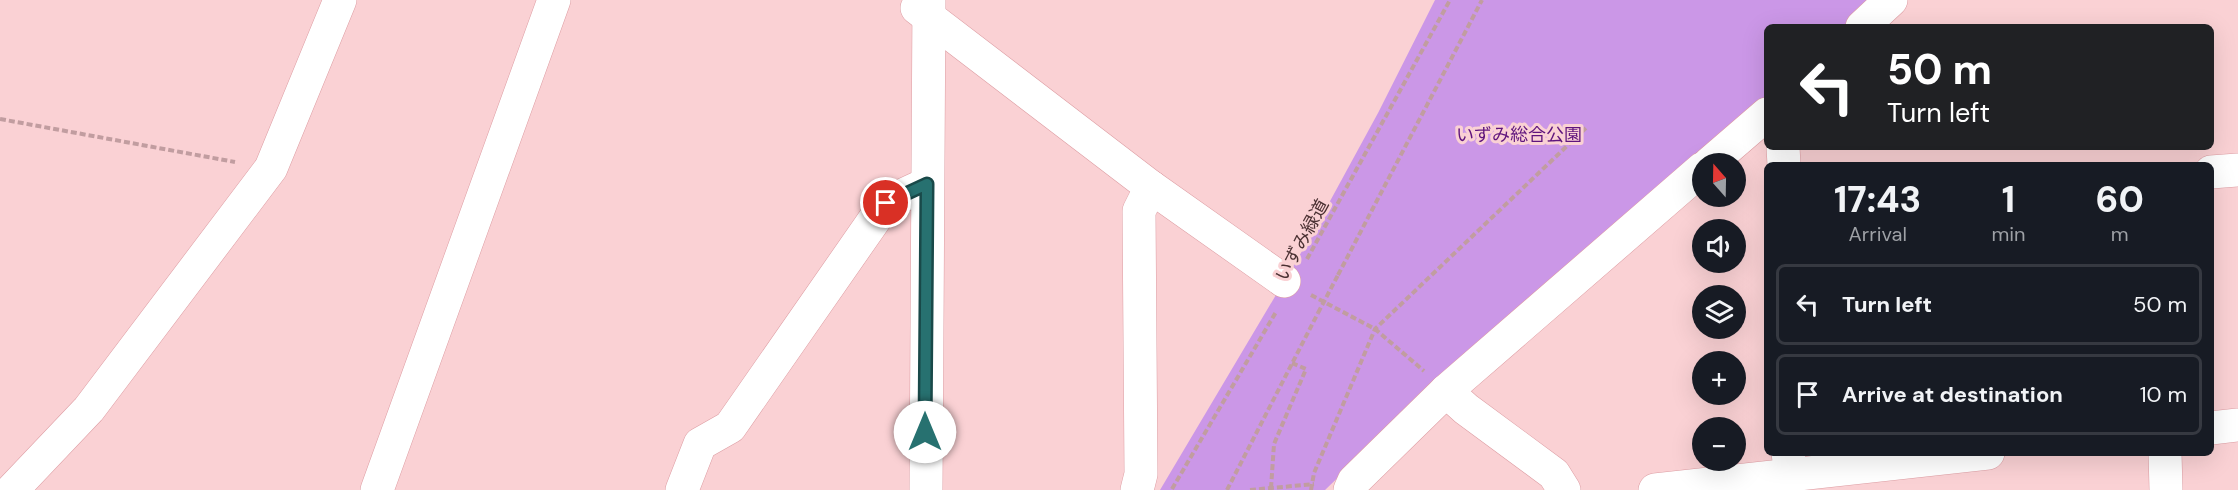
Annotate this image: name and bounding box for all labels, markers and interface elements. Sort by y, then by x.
text: 50 m [1887,42,1992,97]
icon: left [1788,48,1866,126]
text: Turn left [1887,95,1990,130]
park label: いずみ総合公園 [1456,123,1582,147]
north arrow [1692,153,1746,207]
map controls [1692,153,1746,471]
text: 17:43 [1834,176,1921,223]
text: 1 [2002,176,2015,223]
text: 60 [2096,176,2144,223]
pin [860,177,911,228]
icon: arrive [869,186,902,219]
street label: いずみ緑道 [1270,195,1334,285]
button: sound [1692,219,1746,273]
text: Arrival [1849,221,1907,247]
text: min [1991,221,2026,247]
text: m [2111,221,2129,247]
button: layers [1692,285,1746,339]
icon: left [1791,288,1824,321]
text: Turn left [1842,290,1932,319]
text: 50 m [2133,290,2187,319]
button: + [1692,351,1746,405]
icon: arrive [1791,378,1824,411]
text: Arrive at destination [1842,380,2063,409]
text: 10 m [2140,380,2187,409]
position arrow [893,400,957,464]
button: − [1692,417,1746,471]

